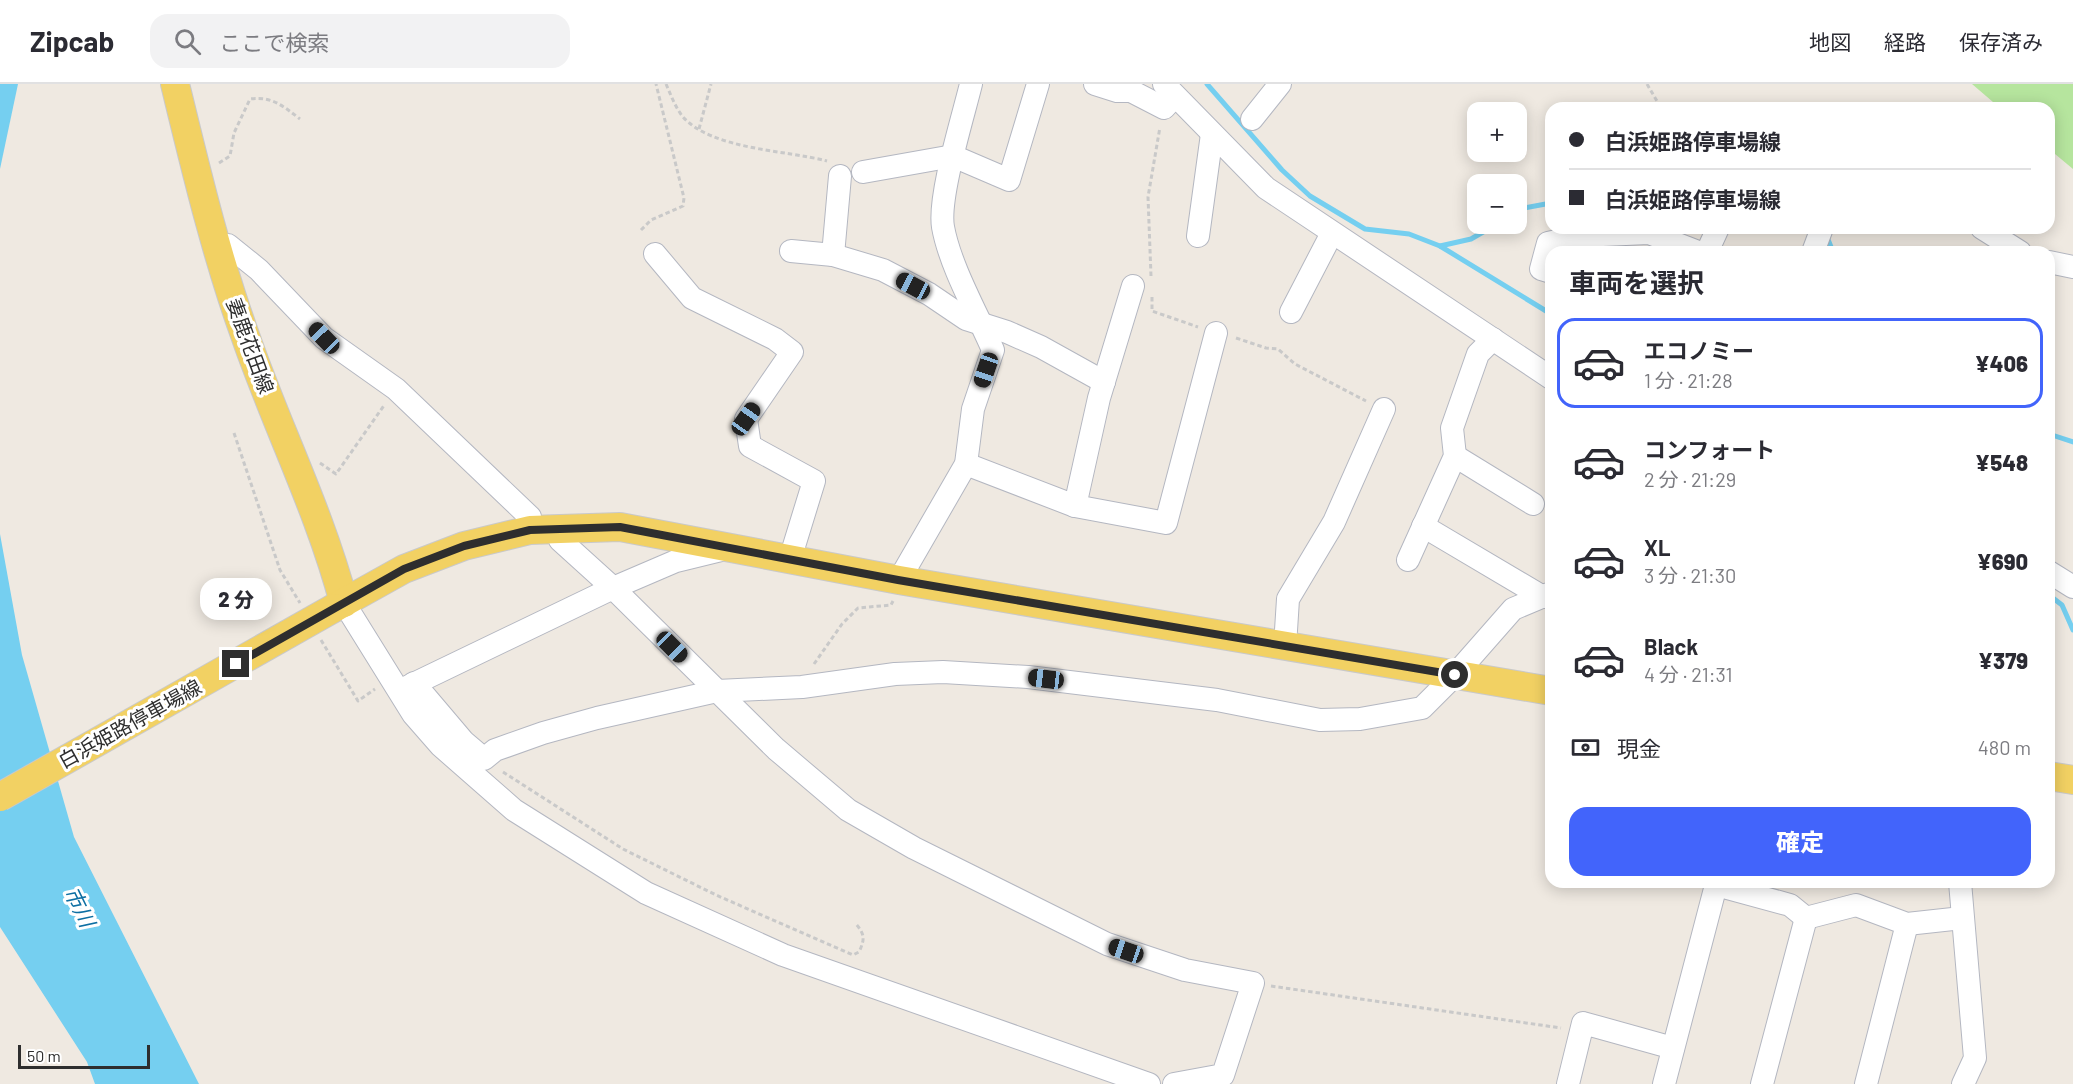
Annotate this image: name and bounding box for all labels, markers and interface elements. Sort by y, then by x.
search box [150,14,570,68]
text: Zipcab [30,24,114,58]
icon: search [171,25,204,58]
text: ここで検索 [219,29,329,55]
text: 地図 [1809,29,1851,54]
text: 経路 [1884,29,1926,54]
text: 保存済み [1959,29,2043,54]
map controls [1467,102,1527,234]
button: + [1467,102,1527,162]
text: 白浜姫路停車場線 [1605,128,1781,154]
button: − [1467,174,1527,234]
text: 白浜姫路停車場線 [1605,186,1781,212]
text: 車両を選択 [1569,266,1704,298]
car [893,270,933,302]
street label: 妻鹿花田線 [223,295,279,397]
car [305,319,343,357]
icon: car [1572,336,1626,390]
text: エコノミー [1644,337,1754,363]
car [972,350,1000,390]
text: ¥406 [1975,350,2028,376]
text: 1 分 · 21:28 [1644,368,1733,392]
car [728,399,764,439]
icon: car [1572,435,1626,489]
text: コンフォート [1644,436,1775,462]
text: ¥548 [1975,449,2028,475]
text: 2 分 · 21:29 [1644,467,1736,491]
icon: car [1572,534,1626,588]
text: XL [1644,534,1670,560]
text: ¥690 [1977,548,2028,574]
text: 3 分 · 21:30 [1644,563,1736,587]
callout: 2 分 [200,577,272,619]
text: 2 分 [218,587,254,611]
car [653,628,691,666]
icon: car [1572,633,1626,687]
text: Black [1644,633,1698,659]
text: ¥379 [1978,647,2028,673]
route end [222,650,249,677]
route start [1441,661,1468,688]
text: 4 分 · 21:31 [1644,662,1733,686]
car [1027,668,1065,690]
street label: 白浜姫路停車場線 [54,674,205,772]
icon: cash [1569,731,1602,764]
text: 現金 [1617,735,1661,761]
text: 480 m [1978,735,2031,759]
button: 確定 [1569,807,2031,876]
water label: 市川 [60,882,102,932]
car [1106,937,1146,965]
scale bar [18,1042,150,1070]
text: 50 m [27,1046,61,1065]

